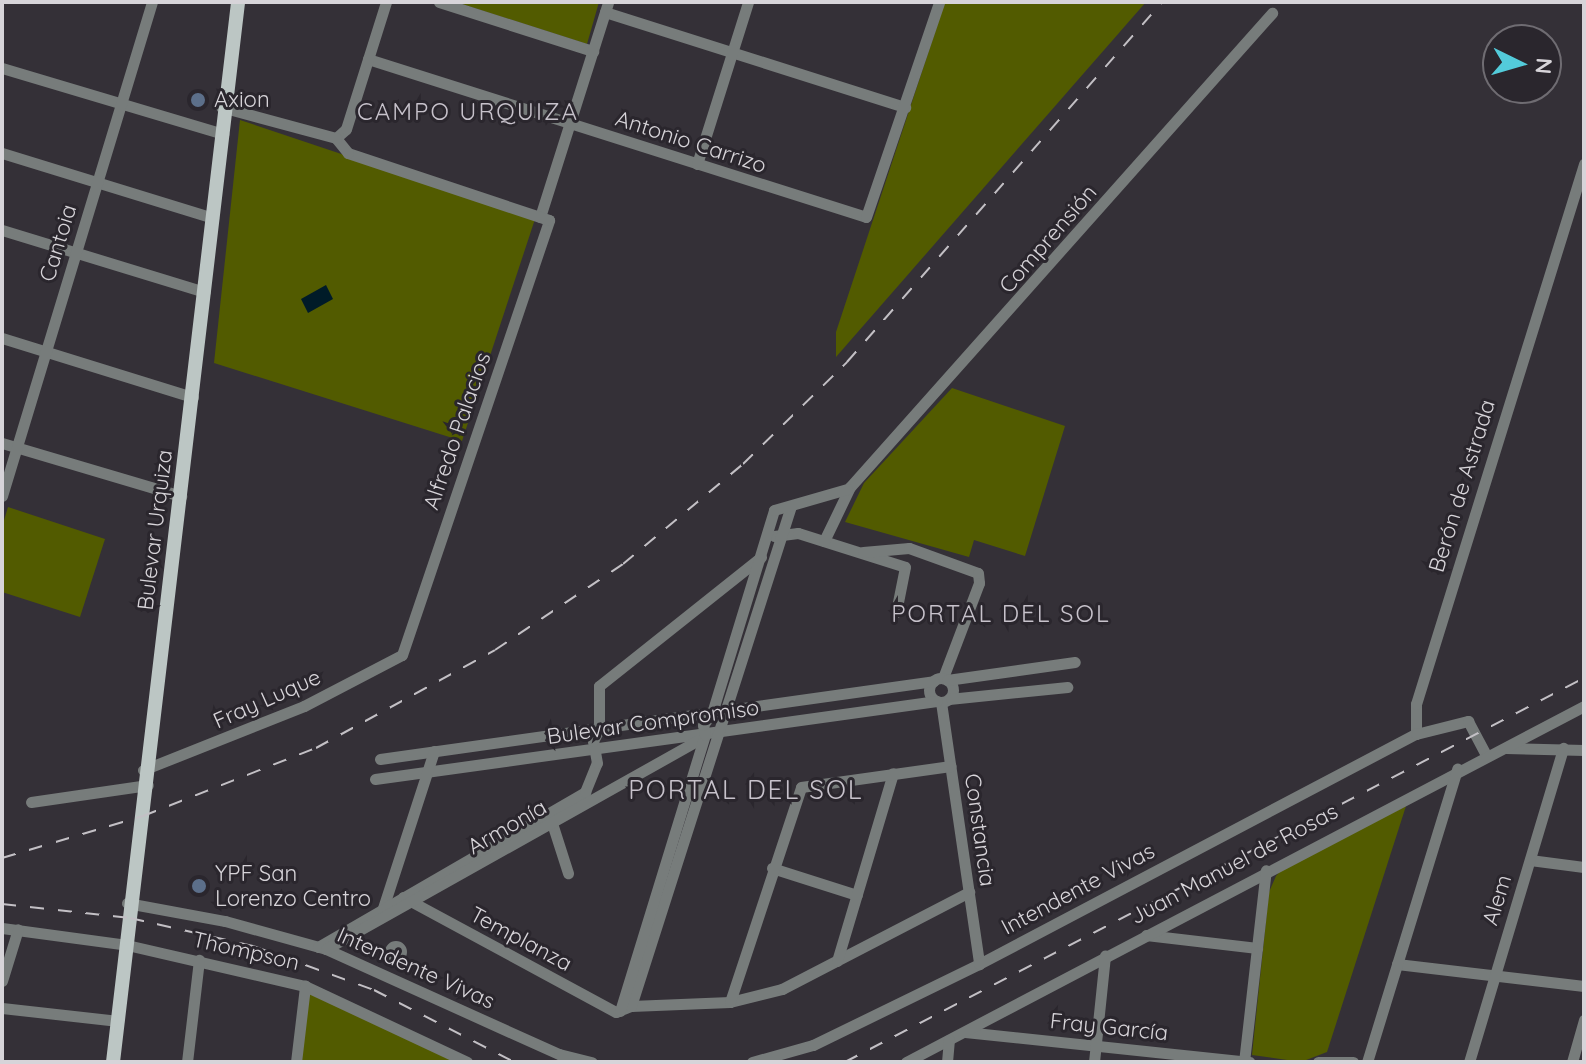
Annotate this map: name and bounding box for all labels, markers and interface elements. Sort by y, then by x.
north arrow [1482,24,1562,104]
text: N [1529,57,1559,75]
place label: Axion [214,87,270,113]
marker: Axion [189,91,207,109]
district label: CAMPO URQUIZA [357,98,579,126]
street label: Antonio Carrizo [612,105,770,179]
street label: Comprensión [994,179,1102,299]
street label: Cantoia [34,201,82,285]
street label: Alfredo Palacios [418,349,496,513]
street label: Berón de Astrada [1423,396,1501,576]
street label: Bulevar Urquiza [132,448,178,612]
district label: PORTAL DEL SOL [891,600,1111,628]
street label: Fray Luque [209,664,325,734]
street label: Bulevar Compromiso [545,694,761,750]
street label: Constancia [959,772,1001,888]
district label: PORTAL DEL SOL [628,774,864,806]
street label: Armonía [463,794,551,860]
street label: Juan Manuel de Rosas [1126,798,1342,930]
street label: Intendente Vivas [997,838,1159,940]
place label: YPF San Lorenzo Centro [215,860,371,912]
street label: Alem [1477,871,1517,929]
marker: YPF San Lorenzo Centro [190,877,208,895]
street label: Templanza [466,901,576,977]
street label: Intendente Vivas [333,921,499,1015]
street label: Thompson [190,926,302,976]
street label: Fray García [1049,1008,1169,1046]

